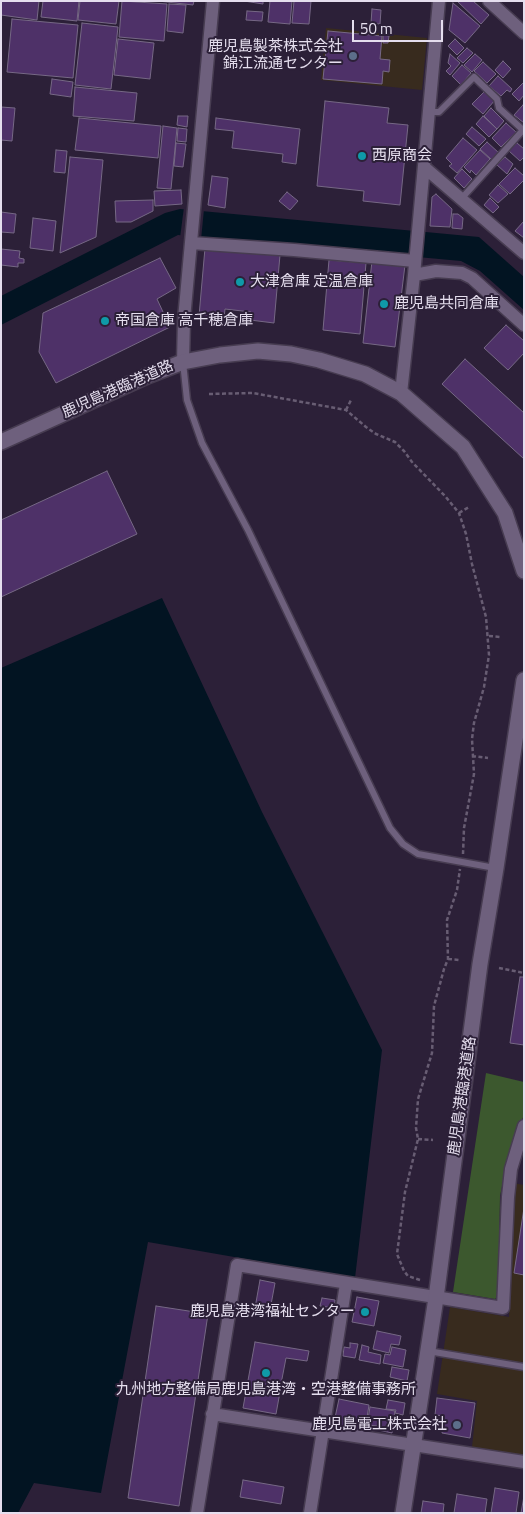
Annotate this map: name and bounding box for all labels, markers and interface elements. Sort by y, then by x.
scale bar [355,10,446,42]
text: 50 m [360,17,393,40]
place label: 鹿児島製茶株式会社 錦江流通センター [208,38,343,73]
marker: 鹿児島製茶株式会社 錦江流通センター [347,50,359,62]
place label: 西原商会 [372,147,432,165]
marker: 西原商会 [356,150,368,162]
place label: 大津倉庫 定温倉庫 [250,273,373,291]
marker: 大津倉庫 定温倉庫 [234,276,246,288]
place label: 鹿児島共同倉庫 [394,295,499,313]
marker: 鹿児島共同倉庫 [378,298,390,310]
place label: 帝国倉庫 高千穂倉庫 [115,312,253,330]
marker: 帝国倉庫 高千穂倉庫 [99,315,111,327]
street label: 鹿児島港臨港道路 [60,357,176,423]
street label: 鹿児島港臨港道路 [446,1035,480,1157]
place label: 鹿児島港湾福祉センター [190,1303,355,1321]
marker: 鹿児島港湾福祉センター [359,1306,371,1318]
marker: 九州地方整備局鹿児島港湾・空港整備事務所 [260,1367,272,1379]
place label: 九州地方整備局鹿児島港湾・空港整備事務所 [116,1381,416,1399]
place label: 鹿児島電工株式会社 [312,1416,447,1434]
marker: 鹿児島電工株式会社 [451,1419,463,1431]

